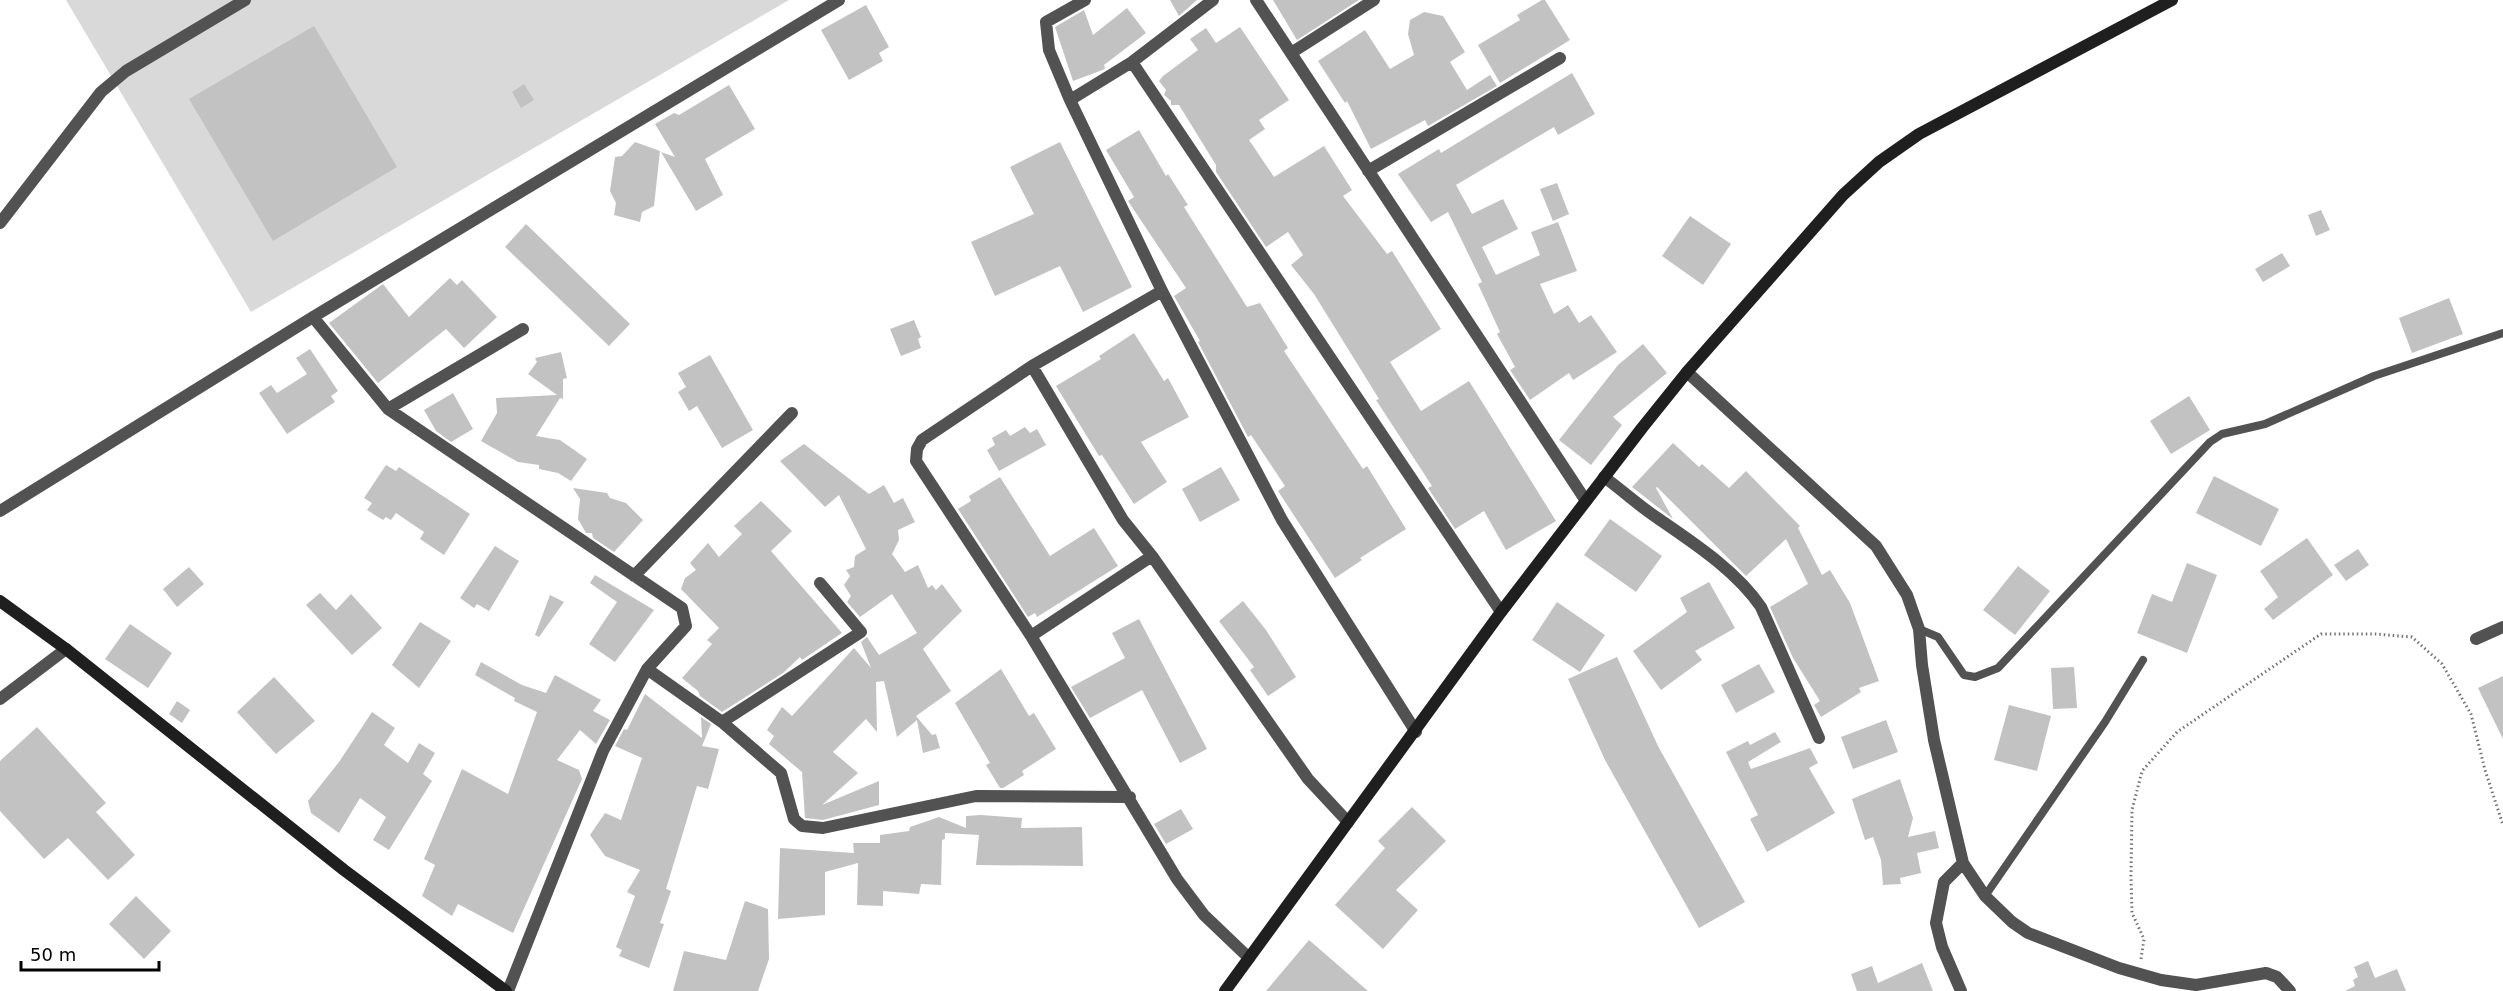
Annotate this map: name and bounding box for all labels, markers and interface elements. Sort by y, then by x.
scale bar [21,934,159,972]
text: 50 m [30,944,76,965]

